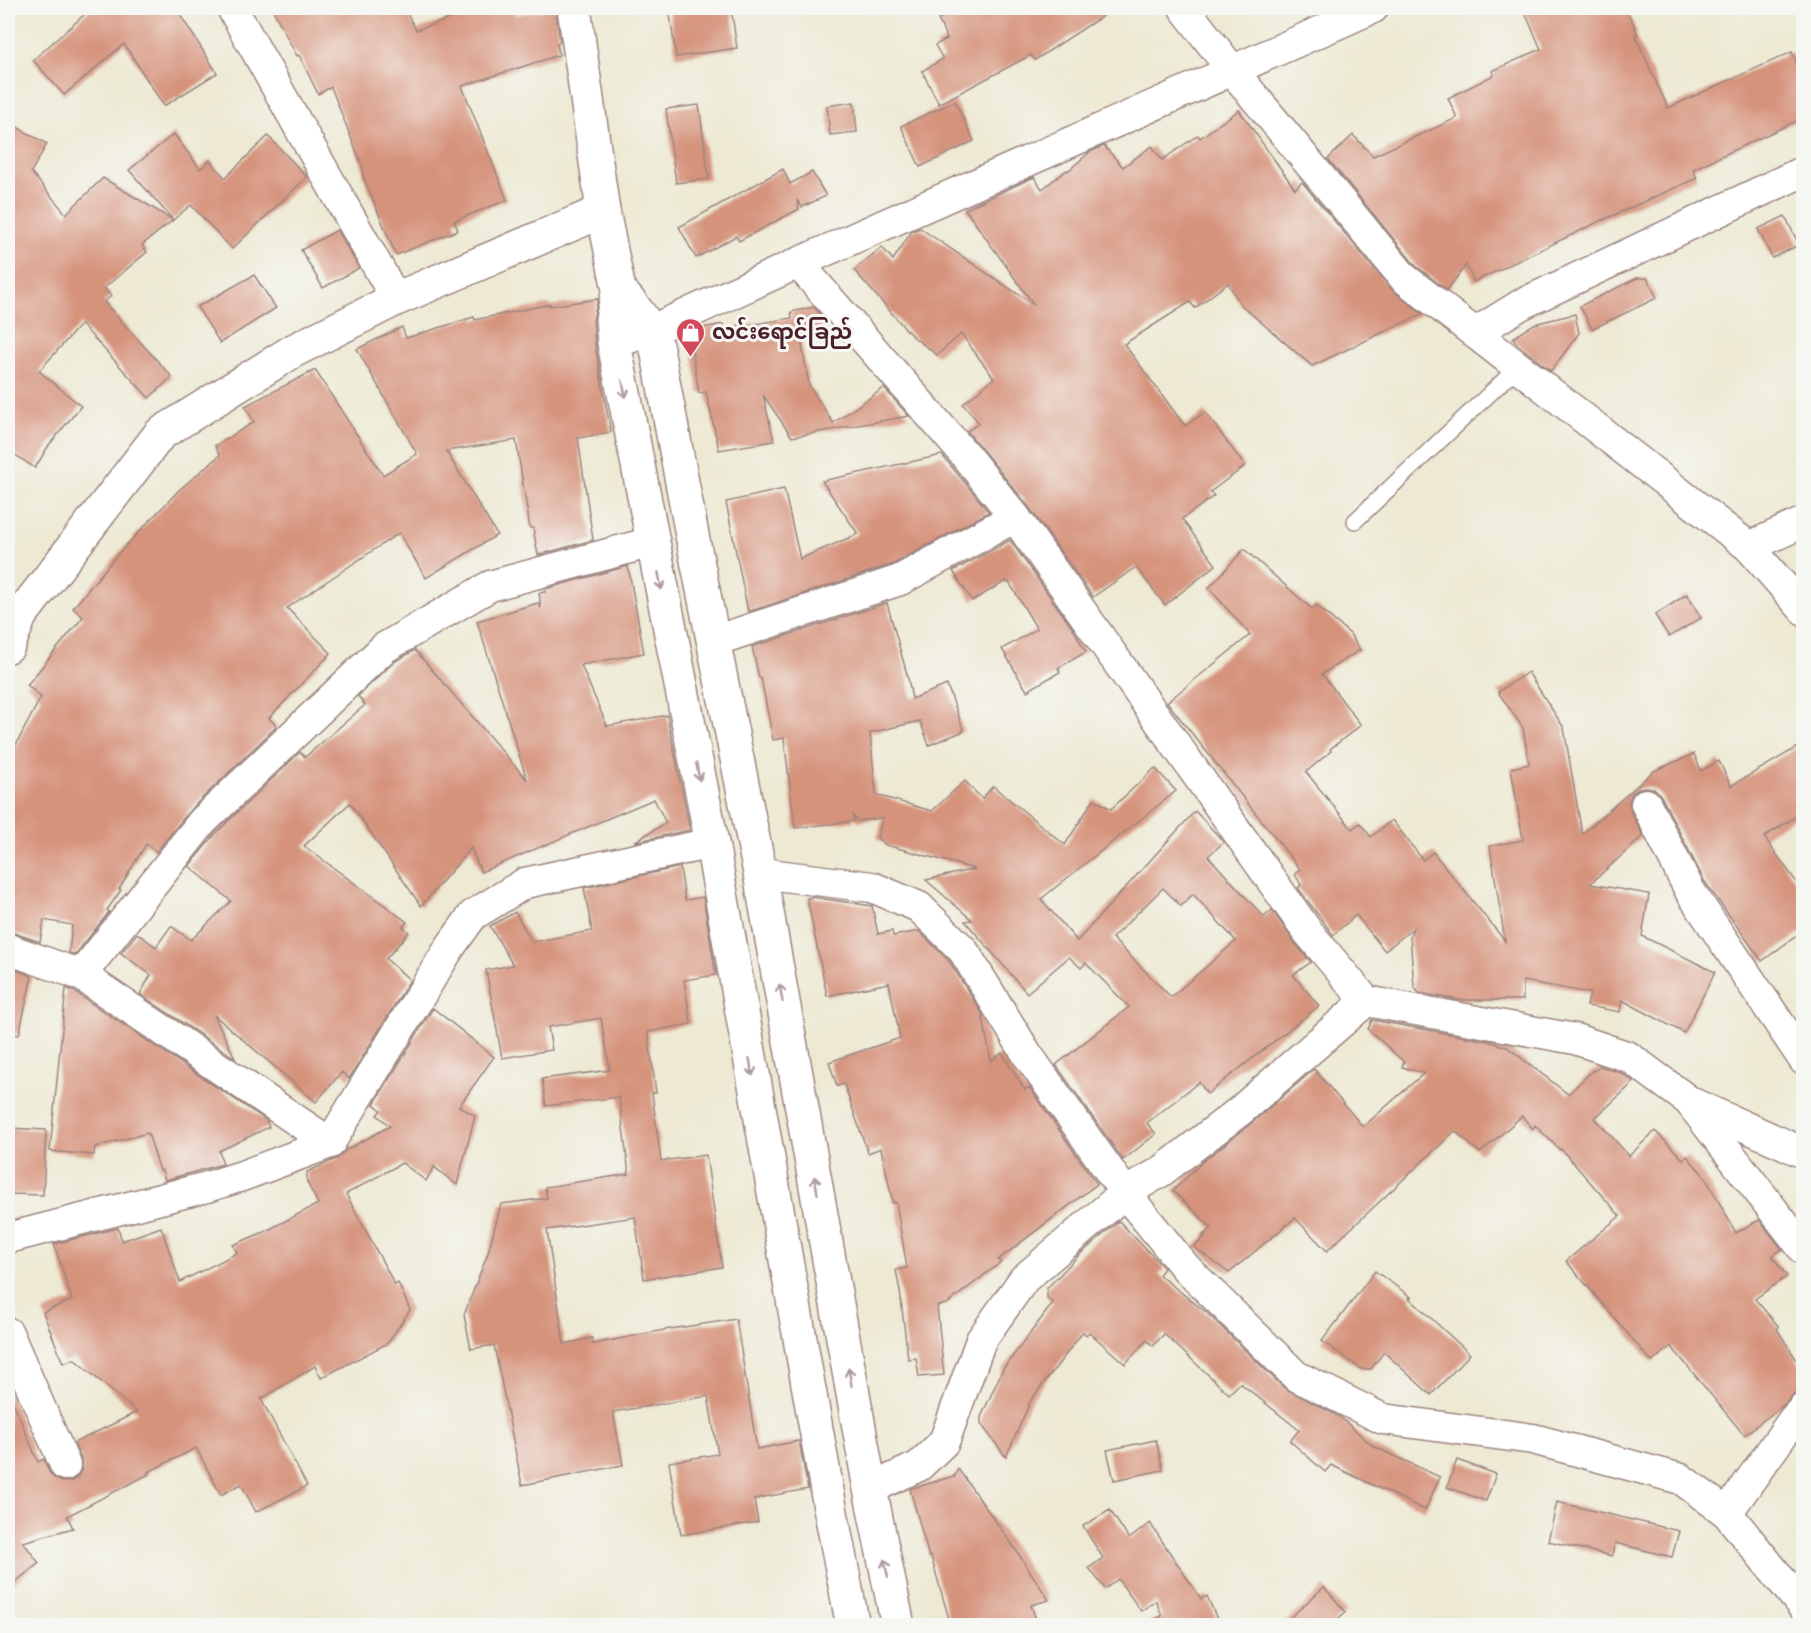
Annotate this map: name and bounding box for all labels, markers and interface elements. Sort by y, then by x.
shop icon: လင်းရောင်ခြည် [675,316,707,358]
place label: လင်းရောင်ခြည် [712,316,852,349]
one-way arrow [618,379,629,398]
one-way arrow [655,570,666,590]
one-way arrow [693,762,704,781]
one-way arrow [776,983,787,1003]
one-way arrow [746,1057,757,1076]
one-way arrow [810,1175,821,1195]
one-way arrow [844,1367,855,1387]
one-way arrow [880,1559,892,1578]

